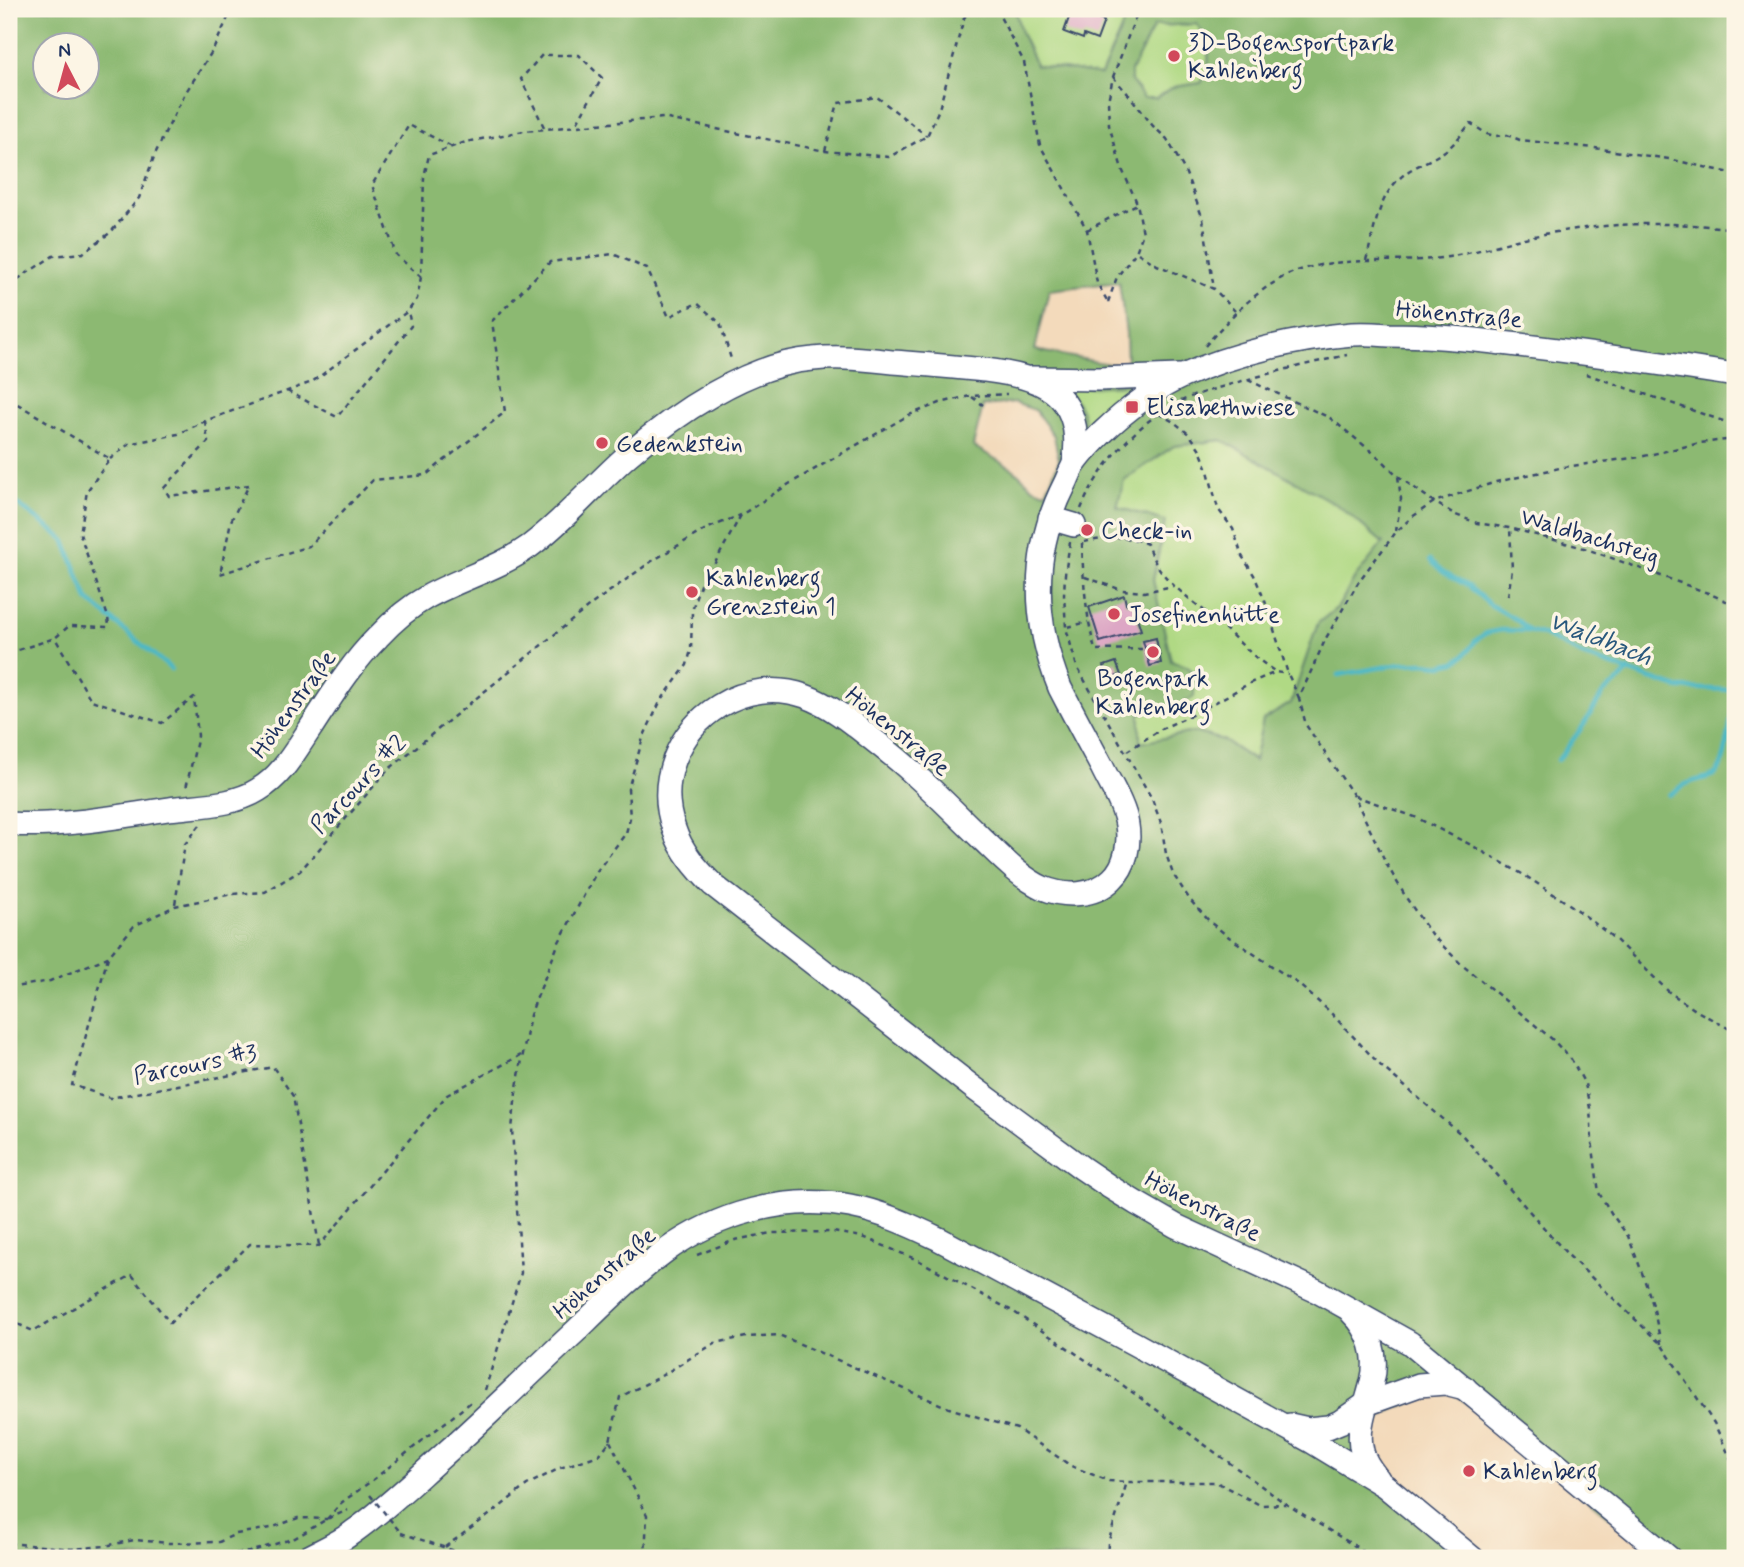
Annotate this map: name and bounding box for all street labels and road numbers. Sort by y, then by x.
street label: Höhenstraße [1394,295,1524,336]
street label: Waldbachsteig [1517,502,1663,573]
street label: Höhenstraße [244,644,344,765]
street label: Höhenstraße [838,680,956,784]
street label: Parcours #2 [304,729,414,841]
street label: Parcours #3 [131,1038,260,1093]
street label: Höhenstraße [1139,1165,1266,1250]
street label: Höhenstraße [547,1221,663,1327]

